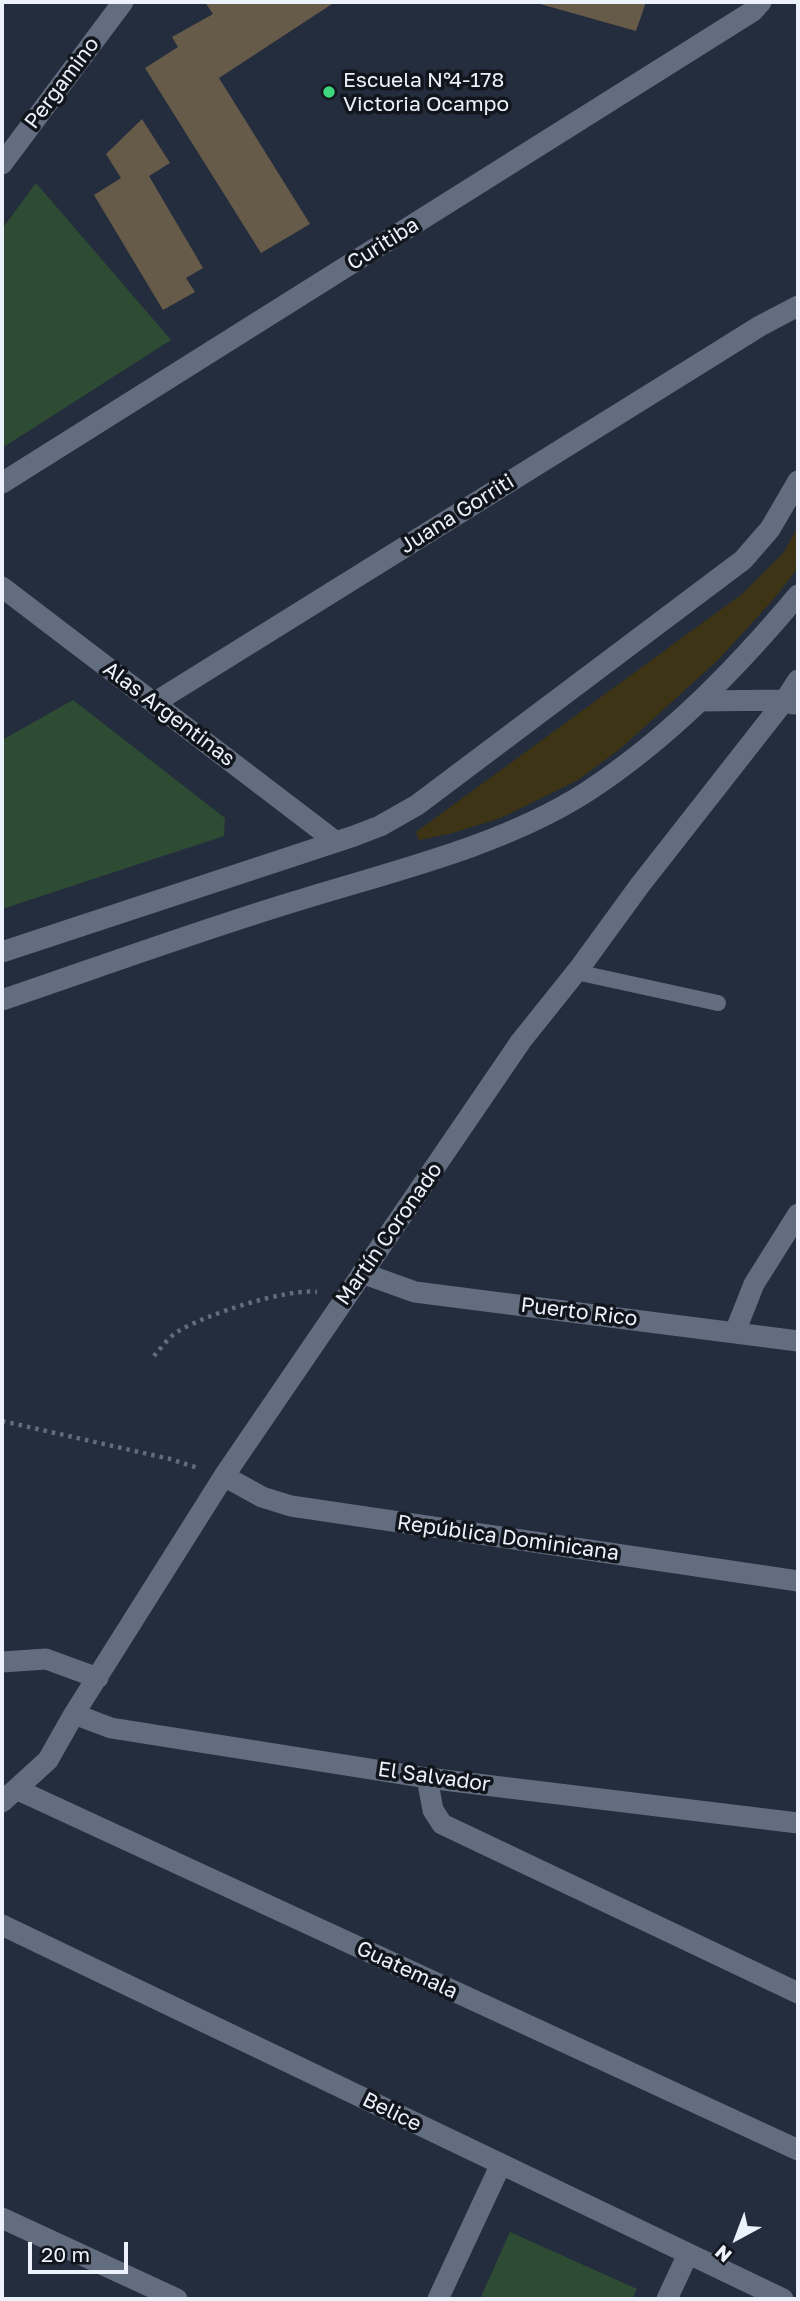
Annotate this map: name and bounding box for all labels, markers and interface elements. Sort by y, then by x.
street label: Pergamino [19,32,105,134]
place label: Escuela N°4-178 Victoria Ocampo [343,67,509,117]
marker: Escuela N°4-178 Victoria Ocampo [321,84,337,100]
street label: Curitiba [343,212,423,276]
street label: Juana Gorriti [395,469,519,559]
street label: Alas Argentinas [98,656,240,772]
street label: Martín Coronado [330,1158,448,1310]
street label: Puerto Rico [519,1292,639,1332]
street label: República Dominicana [395,1510,621,1566]
street label: El Salvador [376,1757,492,1797]
street label: Guatemala [352,1936,462,2004]
street label: Belice [359,2087,425,2137]
north arrow [702,2203,772,2273]
scale bar [32,2228,131,2272]
text: 20 m [41,2241,90,2267]
text: N [710,2241,736,2268]

